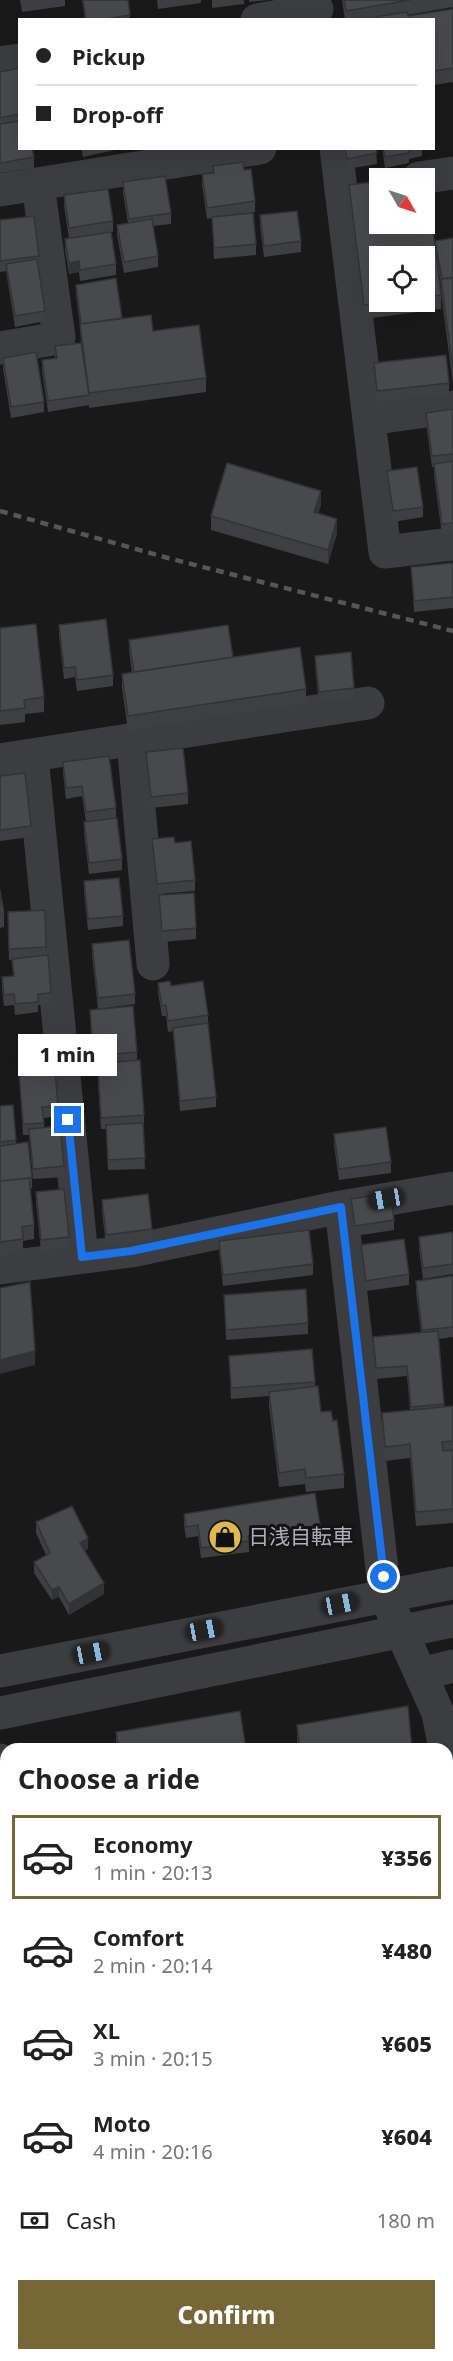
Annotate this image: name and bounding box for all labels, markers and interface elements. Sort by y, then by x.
text: Pickup [72,41,145,71]
text: Drop-off [72,99,163,129]
north arrow [369,168,435,234]
map controls [369,168,435,312]
button: locate [369,246,435,312]
callout: 1 min [19,1033,118,1075]
text: 1 min [40,1041,95,1068]
route end [54,1106,81,1133]
car [367,1187,405,1211]
shop icon: 日浅自転車 [207,1519,243,1555]
place label: 日浅自転車 [248,1522,353,1550]
route start [370,1563,397,1590]
car [321,1592,359,1616]
car [185,1618,223,1642]
car [72,1641,110,1665]
text: Choose a ride [18,1760,200,1797]
text: Economy [93,1829,192,1859]
icon: car [21,1830,75,1884]
text: ¥356 [381,1842,432,1872]
text: 1 min · 20:13 [93,1859,213,1886]
text: Comfort [93,1922,184,1952]
icon: car [21,1923,75,1977]
text: ¥480 [381,1935,432,1965]
text: 2 min · 20:14 [93,1952,213,1979]
text: XL [93,2015,120,2045]
icon: car [21,2016,75,2070]
text: ¥605 [381,2028,432,2058]
text: 3 min · 20:15 [93,2045,213,2072]
text: Moto [93,2108,151,2138]
icon: car [21,2109,75,2163]
text: ¥604 [381,2121,432,2151]
text: 4 min · 20:16 [93,2138,213,2165]
icon: cash [18,2204,51,2237]
text: Cash [66,2205,116,2235]
text: 180 m [377,2207,435,2234]
button: Confirm [18,2280,435,2349]

